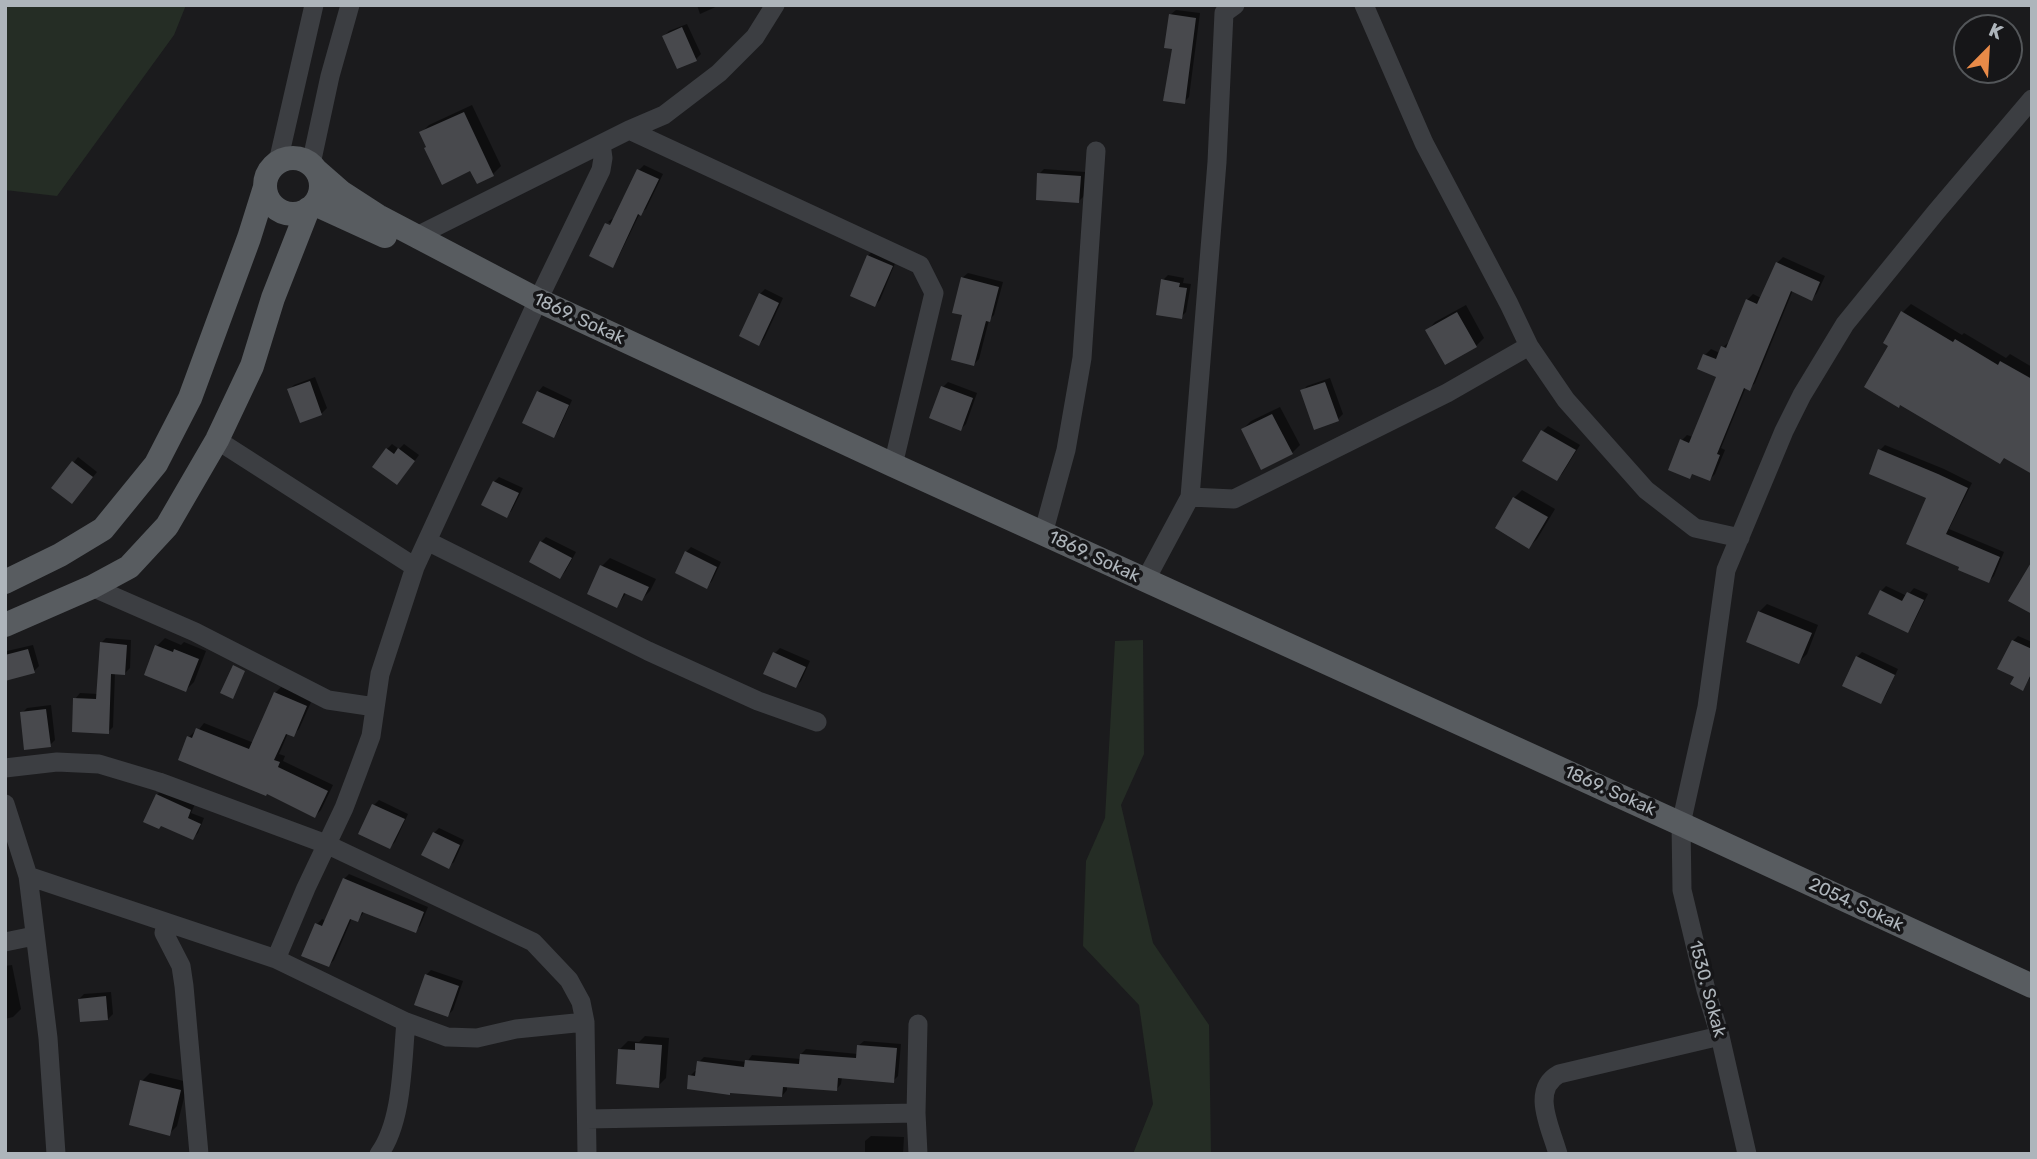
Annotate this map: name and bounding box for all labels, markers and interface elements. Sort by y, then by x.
north arrow [1953,14,2023,84]
text: K [1985,18,2006,44]
street label: 1869. Sokak [530,288,628,350]
street label: 1869. Sokak [1045,526,1143,588]
street label: 1869. Sokak [1561,761,1659,821]
street label: 2054. Sokak [1805,874,1907,936]
street label: 1530. Sokak [1684,938,1730,1040]

